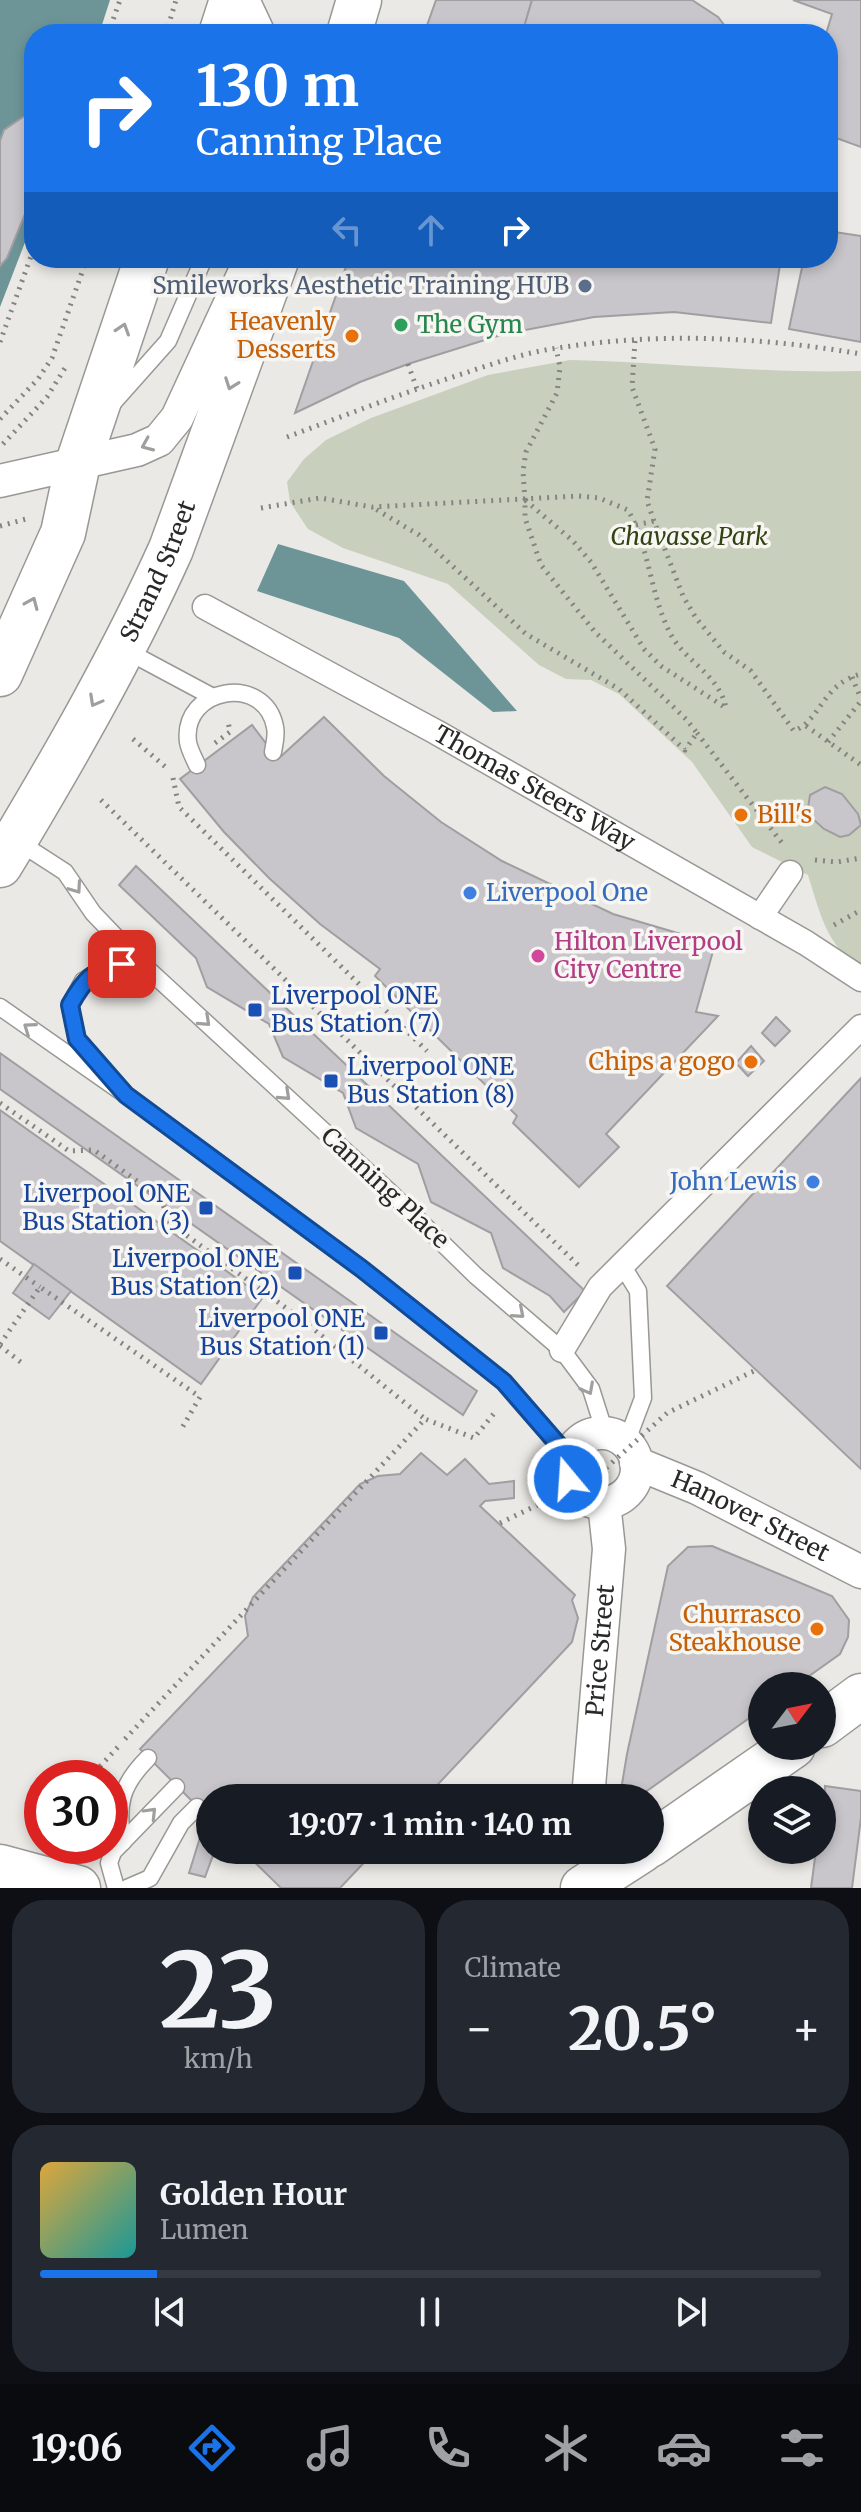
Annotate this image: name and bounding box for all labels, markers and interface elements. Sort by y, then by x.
text: 130 m [196,51,359,121]
icon: right [64,56,168,160]
text: Canning Place [196,120,442,165]
icon: left [325,208,369,252]
icon: ahead [409,208,453,252]
icon: right [493,208,537,252]
place label: Smileworks Aesthetic Training HUB [152,270,569,301]
marker: Smileworks Aesthetic Training HUB [576,277,594,295]
place label: Heavenly Desserts [229,306,336,365]
place label: The Gym [417,309,523,340]
marker: The Gym [392,316,410,334]
one-way arrow [114,323,130,337]
marker: Heavenly Desserts [343,327,361,345]
one-way arrow [224,376,241,390]
one-way arrow [141,435,155,452]
street label: Strand Street [113,496,203,647]
park label: Chavasse Park [610,521,768,552]
one-way arrow [23,597,39,611]
one-way arrow [89,692,105,707]
street label: Thomas Steers Way [429,718,641,857]
place label: Bill's [757,799,812,830]
marker: Bill's [732,806,750,824]
place label: Liverpool One [486,877,648,908]
one-way arrow [66,879,81,894]
marker: Liverpool One [461,884,479,902]
place label: Hilton Liverpool City Centre [554,926,743,985]
pin [88,930,156,998]
icon: arrive [100,942,144,986]
marker: Hilton Liverpool City Centre [529,947,547,965]
place label: Liverpool ONE Bus Station (7) [271,980,441,1039]
marker: Liverpool ONE Bus Station (7) [246,1001,264,1019]
one-way arrow [195,1012,210,1026]
one-way arrow [24,1023,38,1038]
place label: Chips a gogo [589,1046,735,1077]
place label: Liverpool ONE Bus Station (8) [347,1051,515,1110]
marker: Chips a gogo [742,1053,760,1071]
marker: Liverpool ONE Bus Station (8) [322,1072,340,1090]
one-way arrow [275,1085,290,1099]
street label: Canning Place [315,1120,456,1255]
place label: John Lewis [669,1166,797,1197]
marker: John Lewis [804,1173,822,1191]
place label: Liverpool ONE Bus Station (3) [22,1178,191,1237]
marker: Liverpool ONE Bus Station (3) [197,1199,215,1217]
place label: Liverpool ONE Bus Station (2) [111,1243,280,1302]
marker: Liverpool ONE Bus Station (2) [286,1264,304,1282]
place label: Liverpool ONE Bus Station (1) [198,1303,366,1362]
one-way arrow [509,1303,524,1318]
marker: Liverpool ONE Bus Station (1) [372,1324,390,1342]
one-way arrow [579,1381,594,1395]
position arrow [526,1437,610,1521]
street label: Hanover Street [667,1463,835,1568]
street label: Price Street [579,1582,621,1718]
place label: Churrasco Steakhouse [668,1599,801,1658]
marker: Churrasco Steakhouse [808,1620,826,1638]
north arrow [748,1672,836,1760]
map controls [748,1672,836,1864]
speed limit sign: 30 [24,1760,128,1864]
button: layers [748,1776,836,1864]
text: 19:07 · 1 min · 140 m [288,1805,572,1843]
one-way arrow [142,1808,156,1822]
text: 23 [159,1925,277,2055]
text: Climate [465,1951,561,1984]
text: 20.5° [568,1991,718,2066]
text: − [465,2001,494,2056]
text: + [792,2001,821,2056]
text: km/h [184,2042,253,2075]
text: Golden Hour [160,2175,347,2213]
text: Lumen [160,2213,249,2246]
icon: previous [148,2290,192,2334]
icon: pause [408,2290,452,2334]
icon: next [669,2290,713,2334]
icon: directions [184,2420,240,2476]
icon: music [302,2420,358,2476]
icon: phone [420,2420,476,2476]
icon: climate [538,2420,594,2476]
icon: car [656,2420,712,2476]
icon: filters [774,2420,830,2476]
text: 19:06 [31,2426,123,2471]

